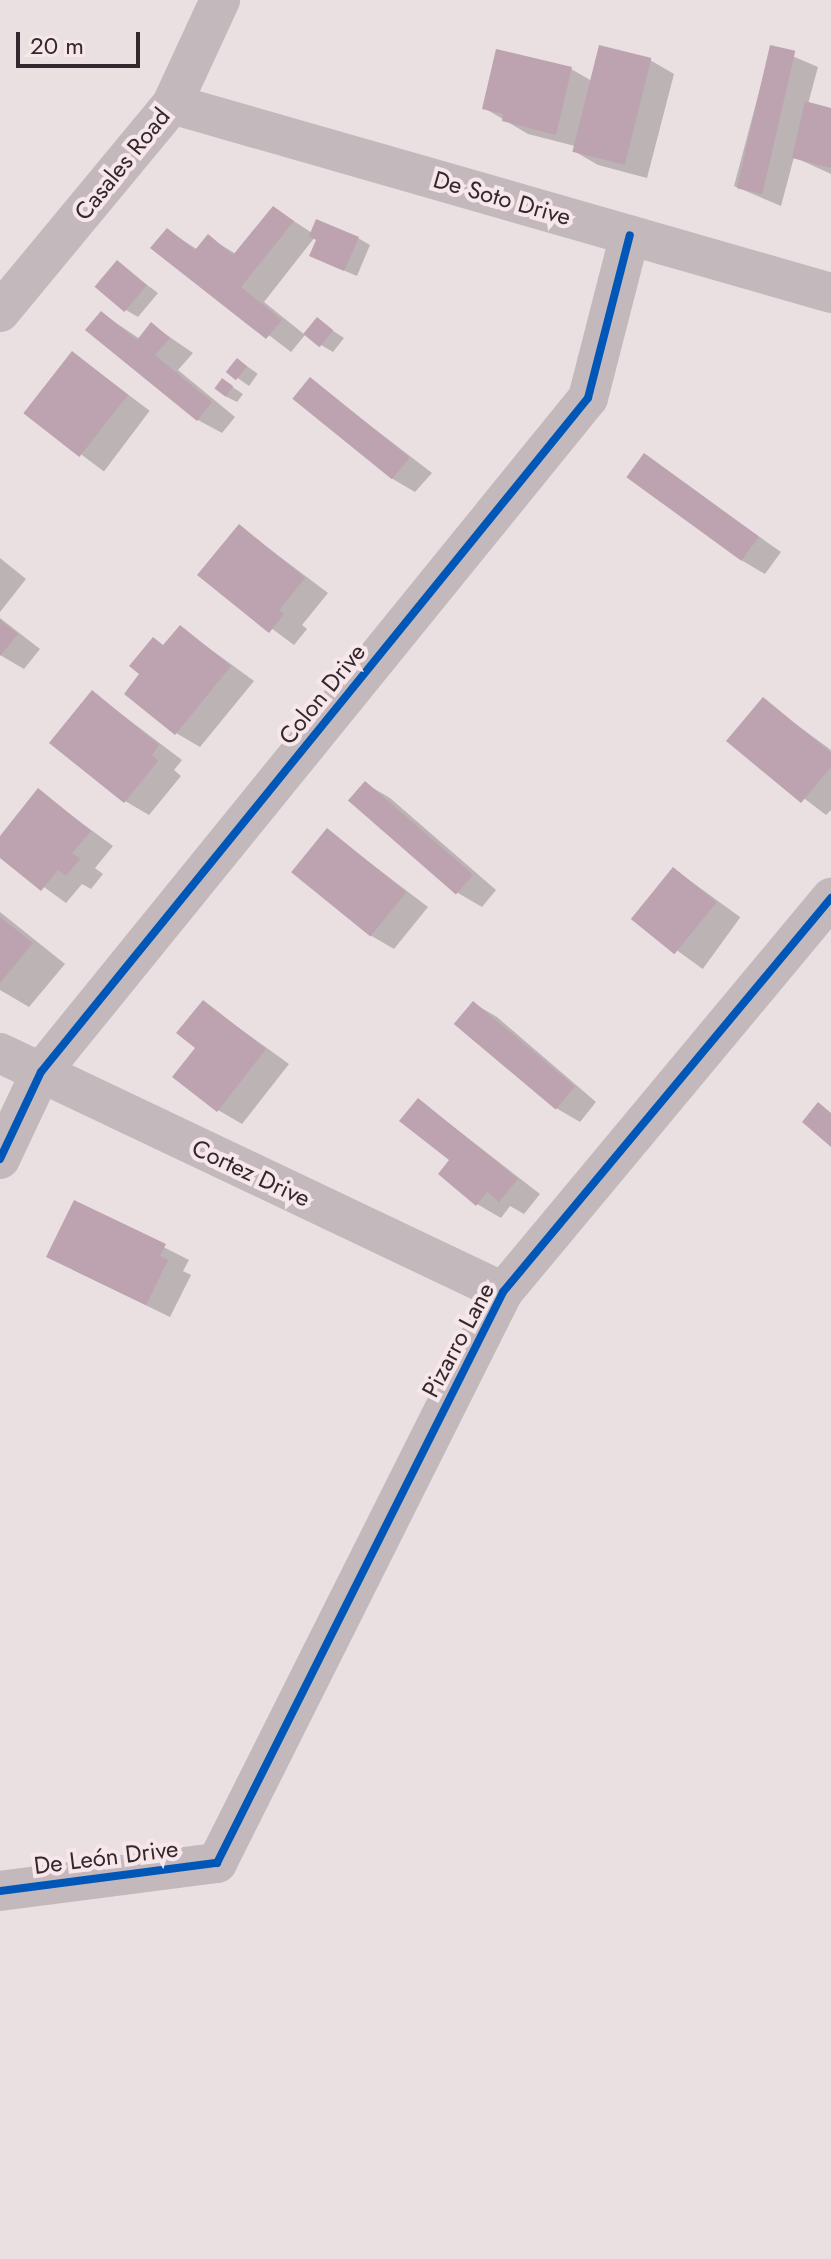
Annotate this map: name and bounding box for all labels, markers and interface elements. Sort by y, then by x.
scale bar [20,16,144,66]
text: 20 m [30,28,84,63]
street label: Casales Road [68,102,176,226]
street label: De Soto Drive [430,165,574,231]
street label: Colon Drive [273,638,371,750]
street label: Cortez Drive [187,1133,315,1213]
street label: Pizarro Lane [416,1278,500,1402]
street label: De León Drive [32,1834,180,1880]

